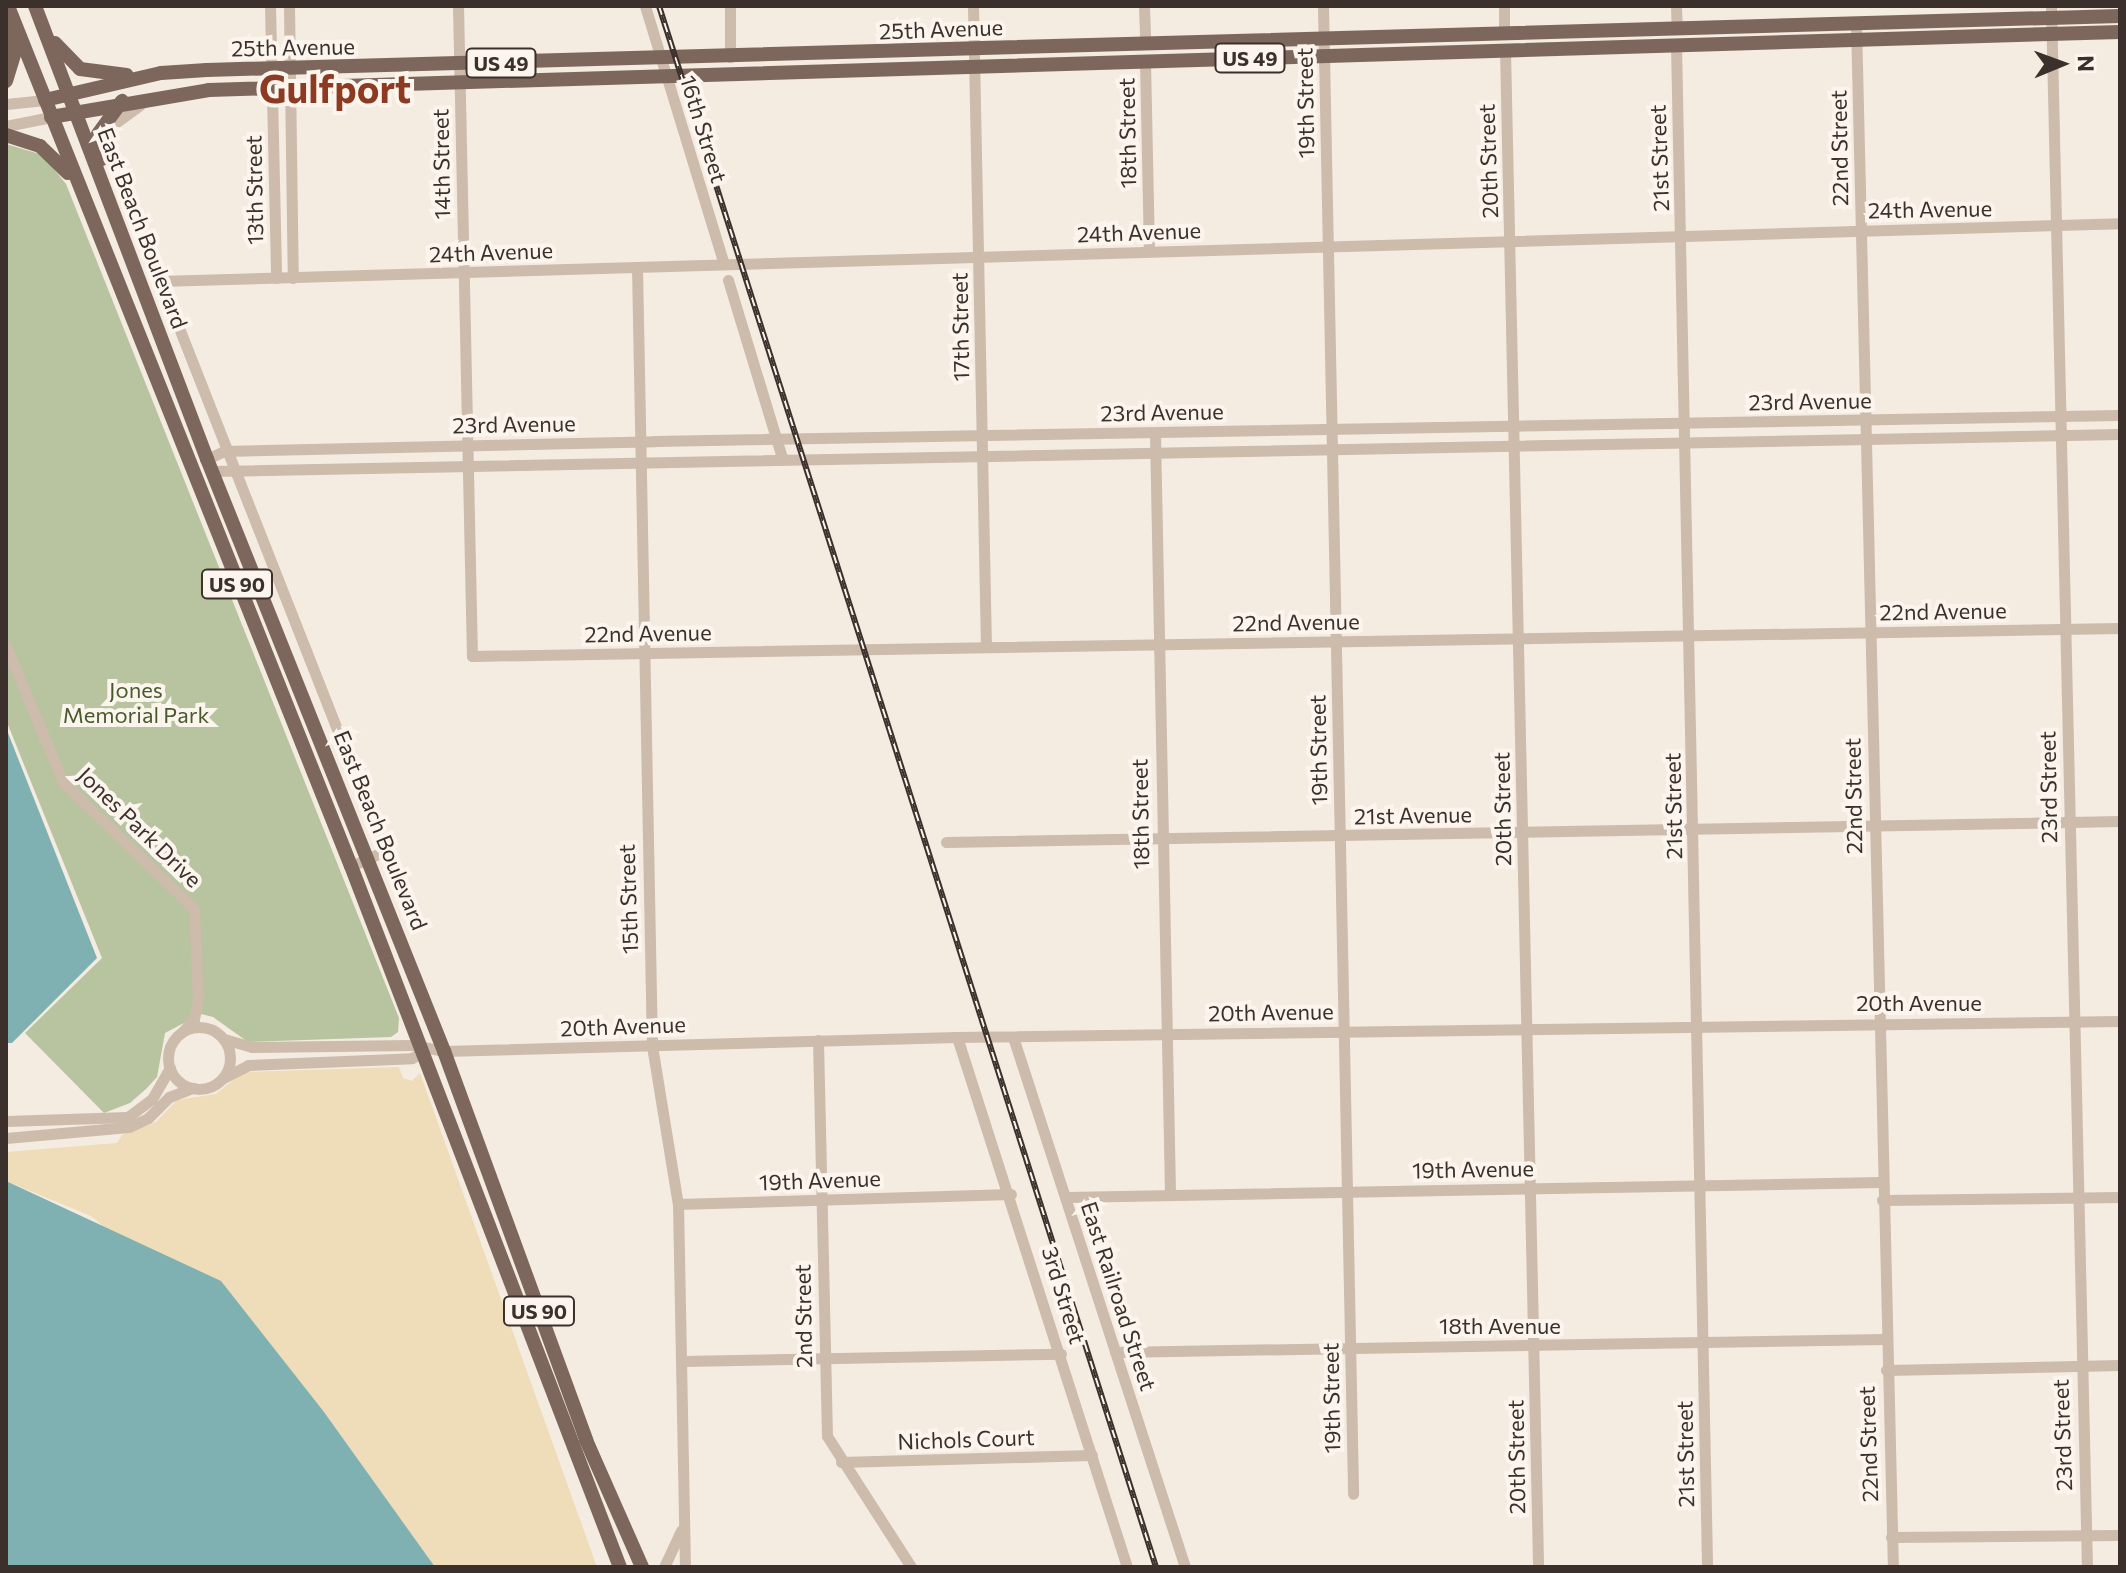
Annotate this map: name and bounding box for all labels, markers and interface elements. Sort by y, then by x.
street label: 25th Avenue [879,14,1003,44]
north arrow [2022,24,2102,104]
street label: 25th Avenue [231,33,355,61]
road number: US 49 [1214,42,1286,74]
road number: US 49 [465,47,537,79]
street label: 19th Street [1291,47,1319,159]
text: N [2073,55,2100,72]
district label: Gulfport [259,65,411,111]
street label: 16th Street [675,72,733,186]
street label: 18th Street [1113,77,1141,189]
street label: 22nd Street [1825,90,1853,206]
street label: 20th Street [1473,103,1503,219]
street label: 21st Street [1644,104,1674,212]
street label: 14th Street [427,108,455,220]
street label: East Beach Boulevard [93,124,193,332]
street label: 13th Street [240,135,268,245]
street label: 24th Avenue [1868,195,1992,223]
street label: 24th Avenue [1076,217,1202,247]
street label: 24th Avenue [428,237,554,267]
street label: 17th Street [946,272,974,382]
street label: 23rd Avenue [1748,387,1872,415]
street label: 23rd Avenue [1100,398,1224,426]
street label: 23rd Avenue [452,410,576,438]
road number: US 90 [199,568,275,600]
street label: 22nd Avenue [1879,597,2007,625]
street label: 22nd Avenue [1232,608,1360,636]
street label: 22nd Avenue [584,619,712,647]
park label: Jones Memorial Park [63,676,209,728]
street label: 19th Street [1304,694,1332,806]
street label: East Beach Boulevard [329,726,433,934]
street label: 23rd Street [2034,731,2062,843]
street label: 22nd Street [1839,738,1867,854]
street label: 20th Street [1488,752,1516,866]
street label: 21st Street [1659,752,1687,860]
street label: 18th Street [1126,758,1154,870]
street label: Jones Park Drive [73,761,207,893]
street label: 21st Avenue [1354,801,1472,829]
street label: 15th Street [613,844,643,954]
street label: 20th Avenue [1856,990,1982,1016]
street label: 20th Avenue [1208,998,1334,1026]
street label: 20th Avenue [560,1011,686,1041]
street label: 19th Avenue [1412,1155,1534,1183]
street label: 19th Avenue [759,1165,881,1195]
street label: East Railroad Street [1076,1198,1162,1394]
street label: 3rd Street [1037,1243,1091,1347]
street label: 2nd Street [789,1264,817,1368]
road number: US 90 [501,1295,577,1327]
street label: 18th Avenue [1439,1313,1561,1339]
street label: 19th Street [1317,1342,1345,1454]
street label: 23rd Street [2047,1378,2077,1492]
street label: 22nd Street [1853,1386,1883,1502]
street label: 20th Street [1502,1400,1530,1514]
street label: 21st Street [1671,1400,1699,1508]
street label: Nichols Court [897,1423,1035,1455]

